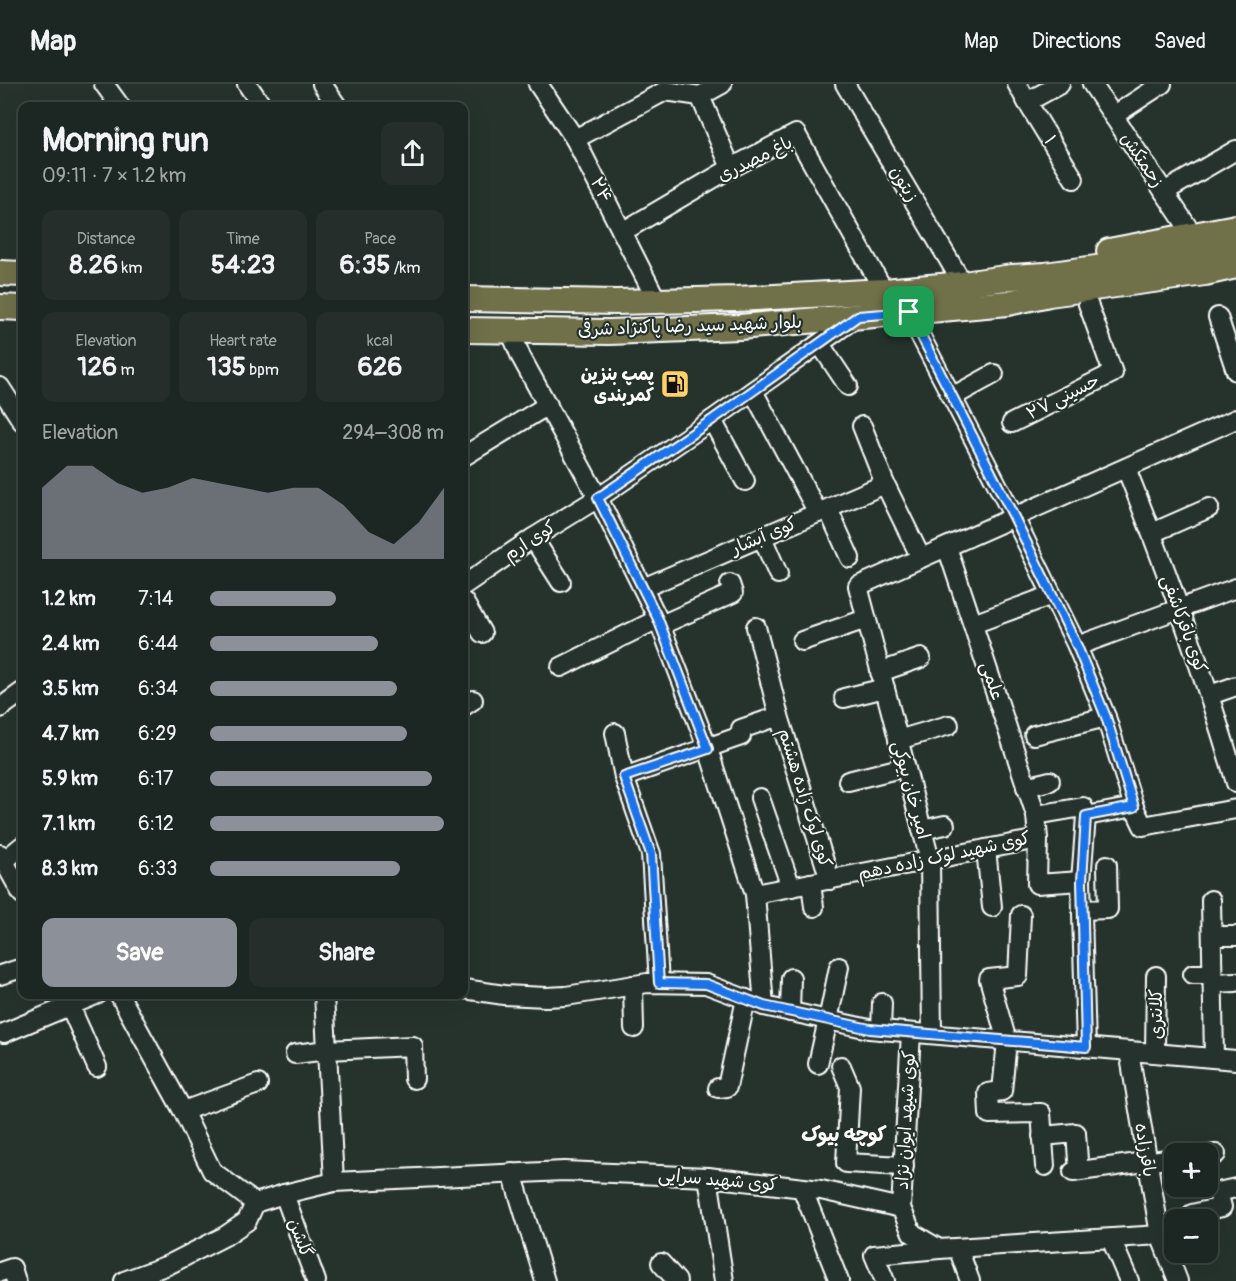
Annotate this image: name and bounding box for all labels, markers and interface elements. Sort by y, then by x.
text: Map [30,24,76,59]
text: Map [964,28,999,55]
text: Directions [1032,28,1121,55]
text: Saved [1154,28,1206,55]
text: Morning run [42,120,209,161]
button: share [381,122,444,185]
street label: زحمتکش [1115,128,1169,192]
street label: باغ مصدری [714,131,796,187]
street label: ۱ [1038,131,1062,149]
street label: زیتون [884,162,924,206]
text: 09:11 · 7 × 1.2 km [42,163,186,188]
street label: ۲۴ [585,173,617,207]
text: Distance [77,229,135,249]
text: Time [226,229,260,249]
text: Pace [364,229,396,249]
text: 8.26 [70,249,118,281]
text: 54:23 [211,249,275,281]
text: 6:35 [340,249,390,281]
text: km [118,258,142,278]
text: /km [390,258,420,278]
pin [883,286,934,337]
icon: arrive [892,295,925,328]
street label: بلوار شهید سید رضا پاکنژاد شرقی [577,310,802,341]
text: Elevation [76,331,136,351]
text: Heart rate [209,331,277,351]
text: kcal [367,331,393,351]
text: 126 [77,351,117,383]
text: 135 [207,351,246,383]
text: 626 [358,351,402,383]
text: m [117,360,135,380]
text: bpm [246,360,279,380]
place label: پمپ بنزین کمربندی [581,363,655,407]
fuel station icon: پمپ بنزین کمربندی [659,368,691,400]
street label: حسینی ۲۷ [1022,369,1104,425]
text: Elevation [42,420,118,445]
text: 294–308 m [342,420,444,445]
street label: کوی آبشار [726,512,801,561]
street label: کوی ارم [500,515,562,568]
street label: کوی باقرکاشفی [1156,572,1213,677]
text: 1.2 km [42,586,96,611]
text: 7:14 [138,586,173,611]
text: 2.4 km [42,631,100,656]
text: 6:44 [138,631,178,656]
street label: علمی [975,659,1009,703]
text: 3.5 km [42,676,99,701]
text: 6:34 [138,676,178,701]
text: 4.7 km [42,721,99,746]
text: 6:29 [138,721,176,746]
street label: کوی لوک زاده هشتم [771,726,837,871]
street label: امیر خان بیوکی [887,738,935,842]
text: 5.9 km [42,766,98,791]
text: 6:17 [138,766,173,791]
text: 7.1 km [42,811,95,836]
text: 6:12 [138,811,174,836]
street label: کوی شهید لوک زاده دهم [856,826,1033,887]
text: 8.3 km [42,856,98,881]
text: 6:33 [138,856,177,881]
button: Save [42,918,237,987]
button: Share [249,918,444,987]
street label: کلانتری [1145,988,1168,1039]
street label: کوی شیهد ایوان نژاد [891,1049,921,1190]
street label: باقرزاده [1129,1121,1161,1179]
district label: کوچه بیوک [801,1122,887,1147]
map controls [1164,1143,1218,1263]
button: + [1164,1143,1218,1197]
street label: کوی شهید سرایی [657,1163,779,1197]
button: − [1164,1209,1218,1263]
street label: گلشن [282,1215,318,1261]

